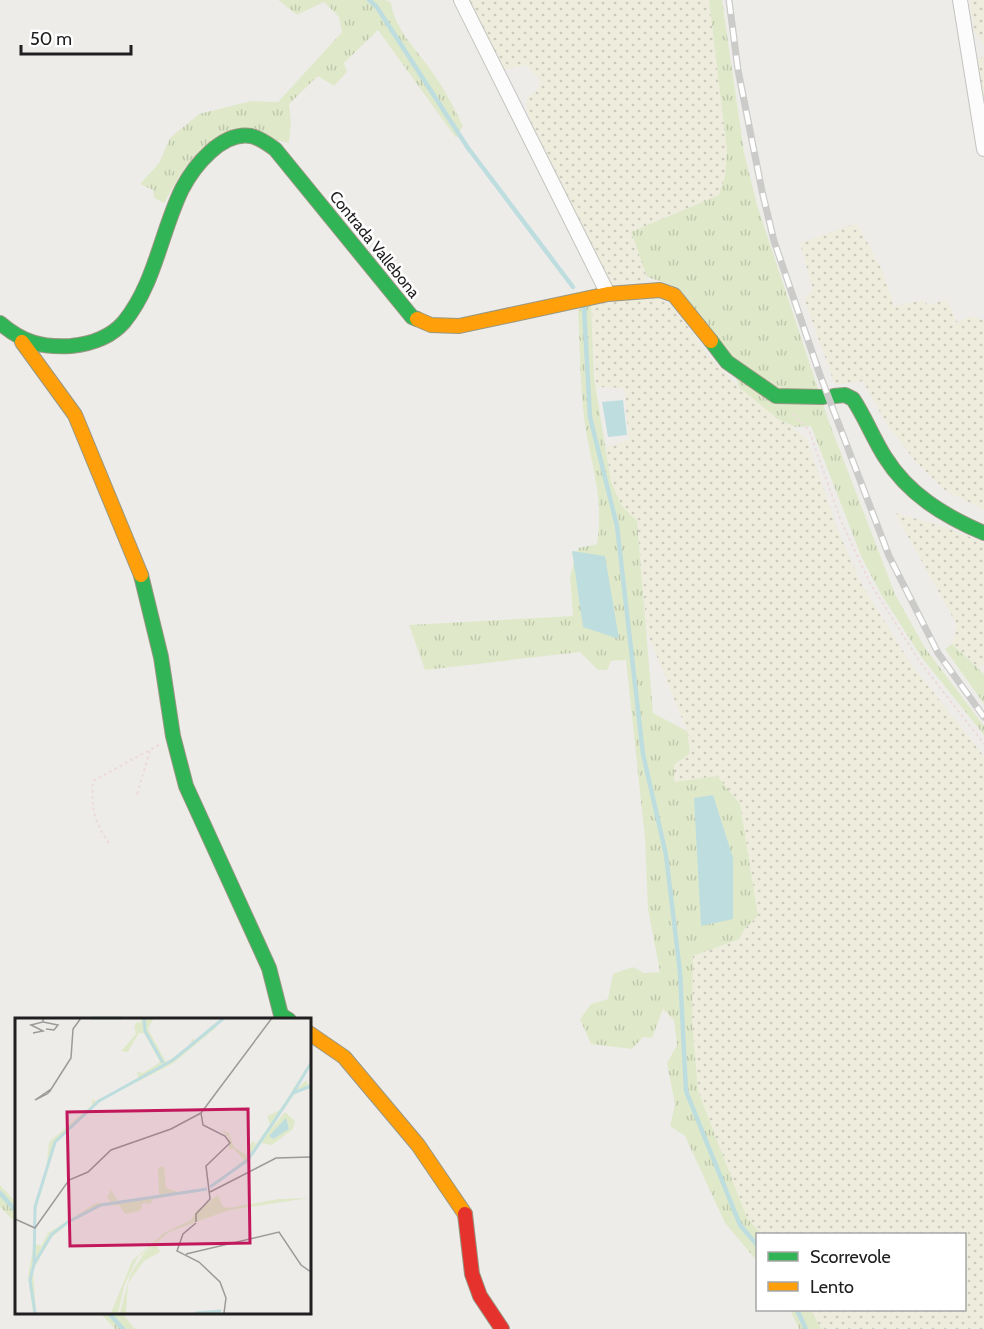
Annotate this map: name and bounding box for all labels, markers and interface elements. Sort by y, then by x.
scale bar [21,18,130,56]
text: 50 m [30,28,72,50]
street label: Contrada Vallebona [326,187,424,302]
inset map [15,1018,310,1314]
legend [756,1233,966,1311]
text: Scorrevole [810,1246,891,1268]
text: Lento [810,1276,854,1298]

